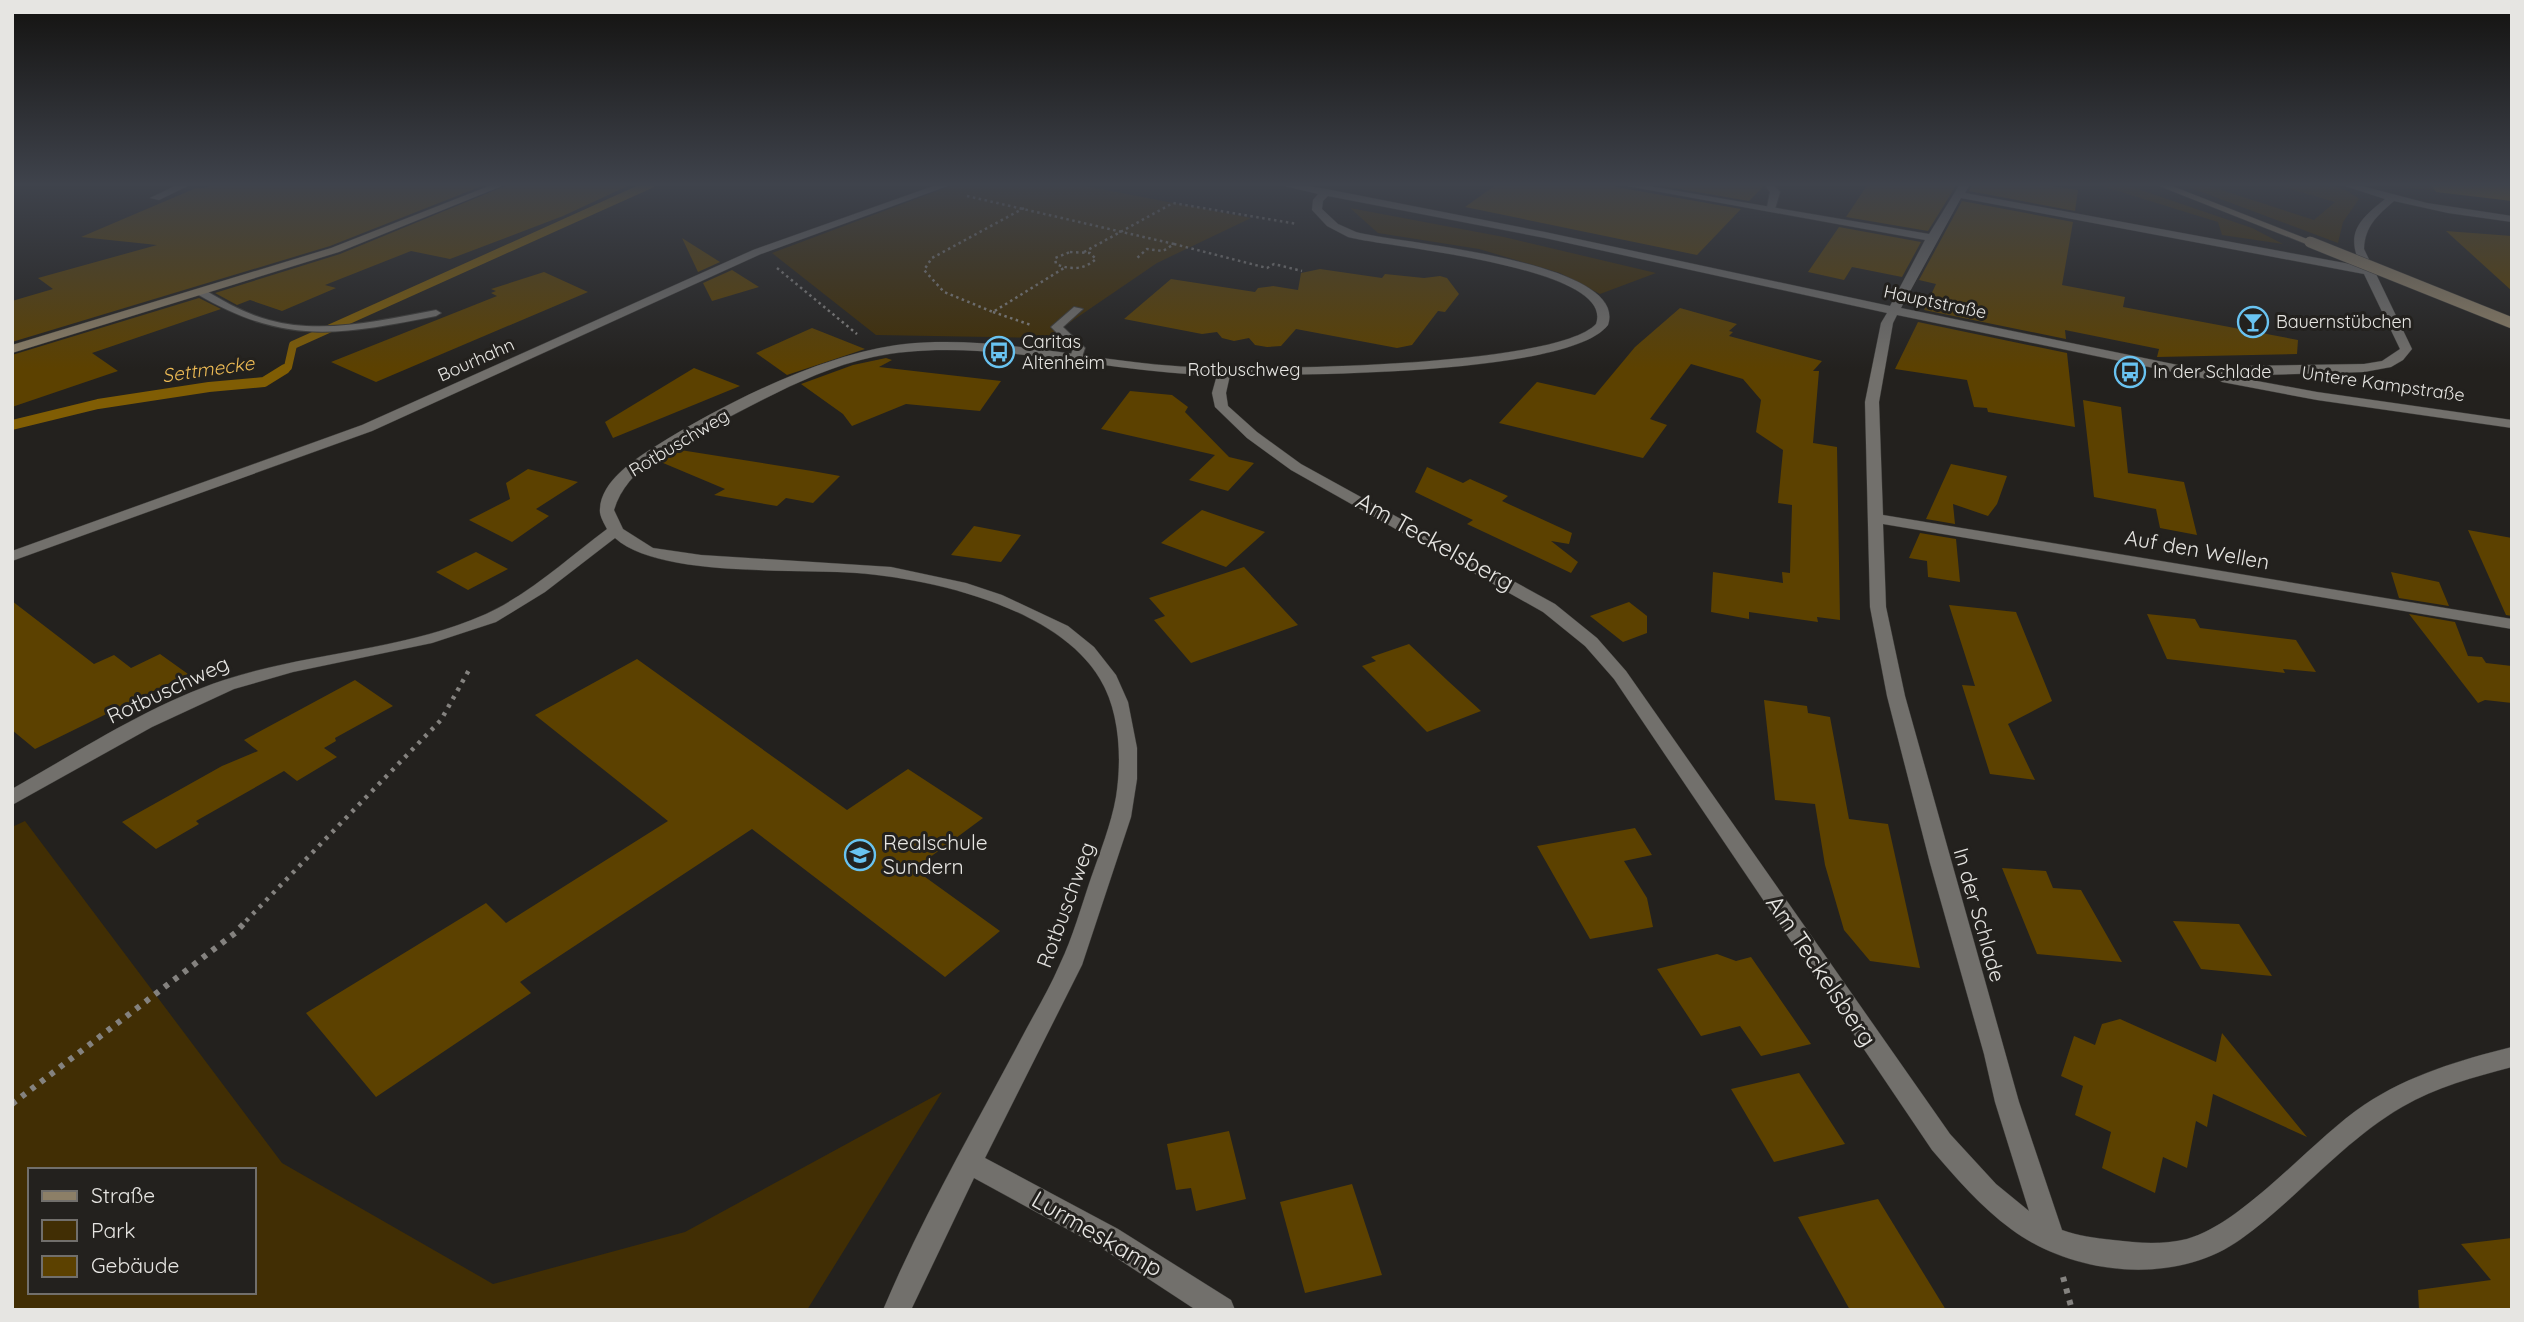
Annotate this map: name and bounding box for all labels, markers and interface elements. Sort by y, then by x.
street label: Hauptstraße [1882,279,1989,324]
bar icon: Bauernstübchen [2236,305,2270,339]
place label: Bauernstübchen [2276,310,2412,333]
place label: Caritas Altenheim [1022,330,1105,374]
street label: Bourhahn [434,332,518,387]
bus stop icon: Caritas Altenheim [982,335,1016,369]
water label: Settmecke [160,350,257,387]
bus stop icon: In der Schlade [2113,355,2147,389]
street label: Rotbuschweg [1188,358,1300,381]
place label: In der Schlade [2153,360,2272,383]
street label: Untere Kampstraße [2300,361,2466,406]
street label: Rotbuschweg [624,404,733,482]
street label: Am Teckelsberg [1351,485,1520,597]
street label: Auf den Wellen [2123,524,2272,575]
street label: Rotbuschweg [102,649,233,729]
place label: Realschule Sundern [883,829,988,879]
school or university icon: Realschule Sundern [843,838,877,872]
street label: Rotbuschweg [1030,838,1100,971]
street label: In der Schlade [1948,845,2012,985]
street label: Am Teckelsberg [1760,889,1884,1052]
legend [28,1168,256,1294]
text: Straße [91,1182,155,1208]
street label: Lurmeskamp [1027,1184,1168,1283]
text: Park [91,1217,135,1243]
text: Gebäude [91,1252,179,1278]

